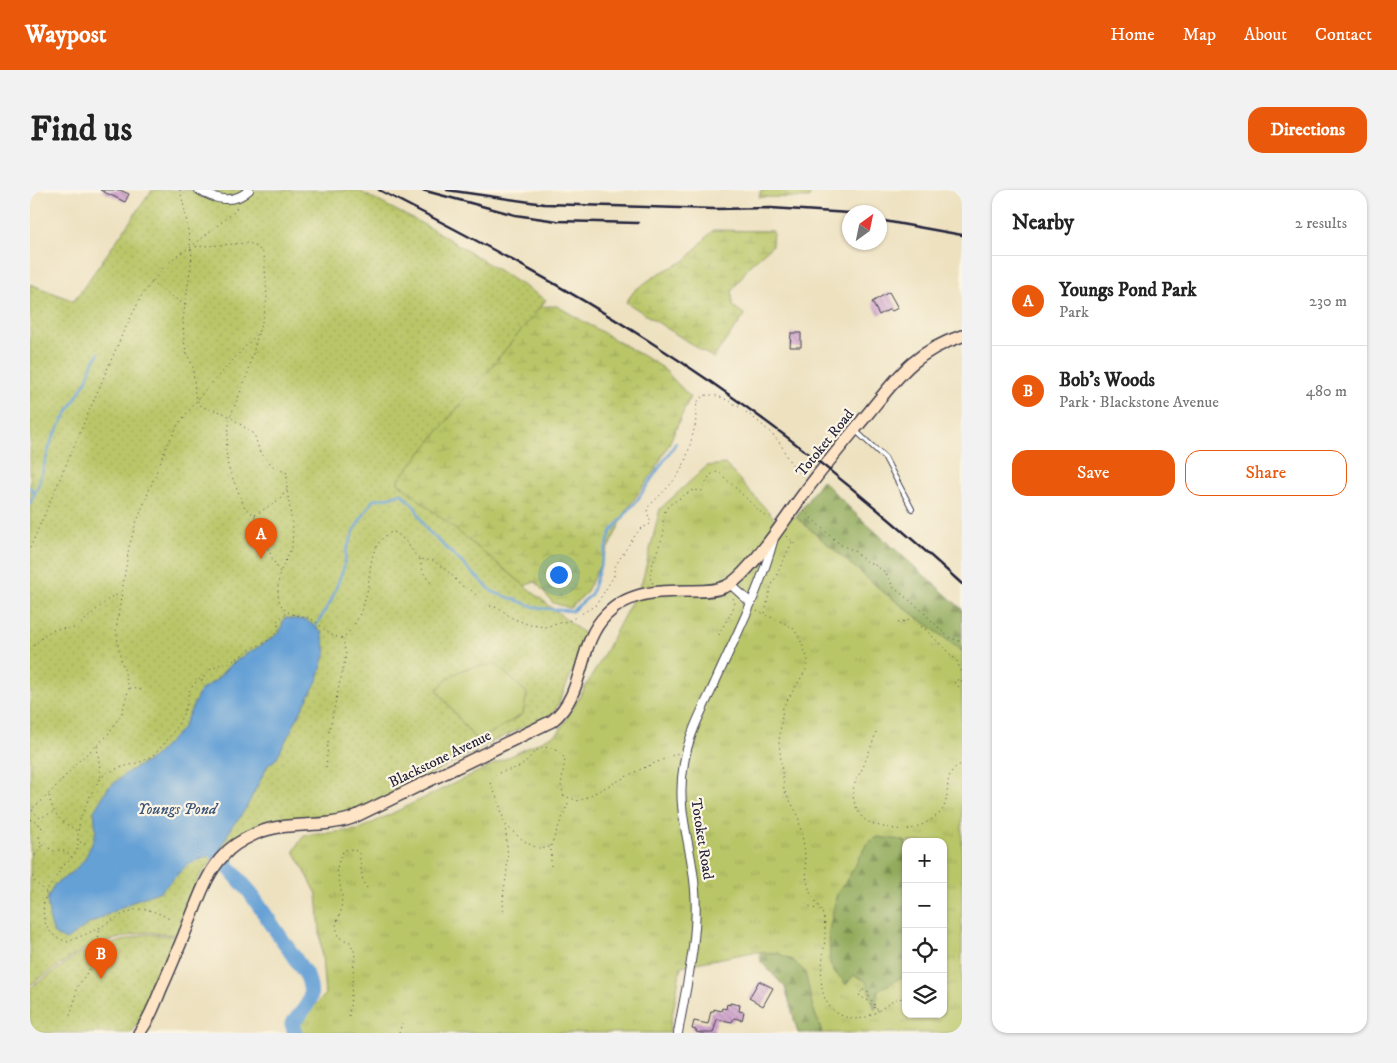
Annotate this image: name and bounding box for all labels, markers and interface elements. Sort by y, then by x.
text: Waypost [25,20,106,50]
text: Home [1110,24,1155,46]
text: Map [1183,24,1216,46]
text: About [1244,24,1287,46]
text: Contact [1315,24,1372,46]
button: Directions [1248,107,1367,153]
text: Find us [30,108,132,152]
north arrow [842,205,887,250]
text: Nearby [1012,210,1074,236]
text: 2 results [1295,213,1347,233]
text: Youngs Pond Park [1059,279,1197,302]
text: A [1023,291,1033,311]
text: 230 m [1309,291,1347,311]
text: Park [1059,302,1089,322]
text: Bob's Woods [1059,369,1155,392]
text: B [1023,381,1033,401]
text: 480 m [1306,381,1347,401]
text: Park · Blackstone Avenue [1059,392,1219,412]
street label: Totoket Road [792,405,858,481]
button: Save [1012,450,1175,496]
button: Share [1185,450,1347,496]
pin: A [245,518,277,559]
your location [546,562,572,588]
street label: Blackstone Avenue [386,726,494,792]
street label: Totoket Road [686,797,718,881]
water label: Youngs Pond [138,799,219,819]
map controls [902,838,947,1018]
button: + [902,838,947,883]
button: − [902,883,947,928]
button: locate [902,928,947,973]
pin: B [85,938,117,979]
button: layers [902,973,947,1018]

